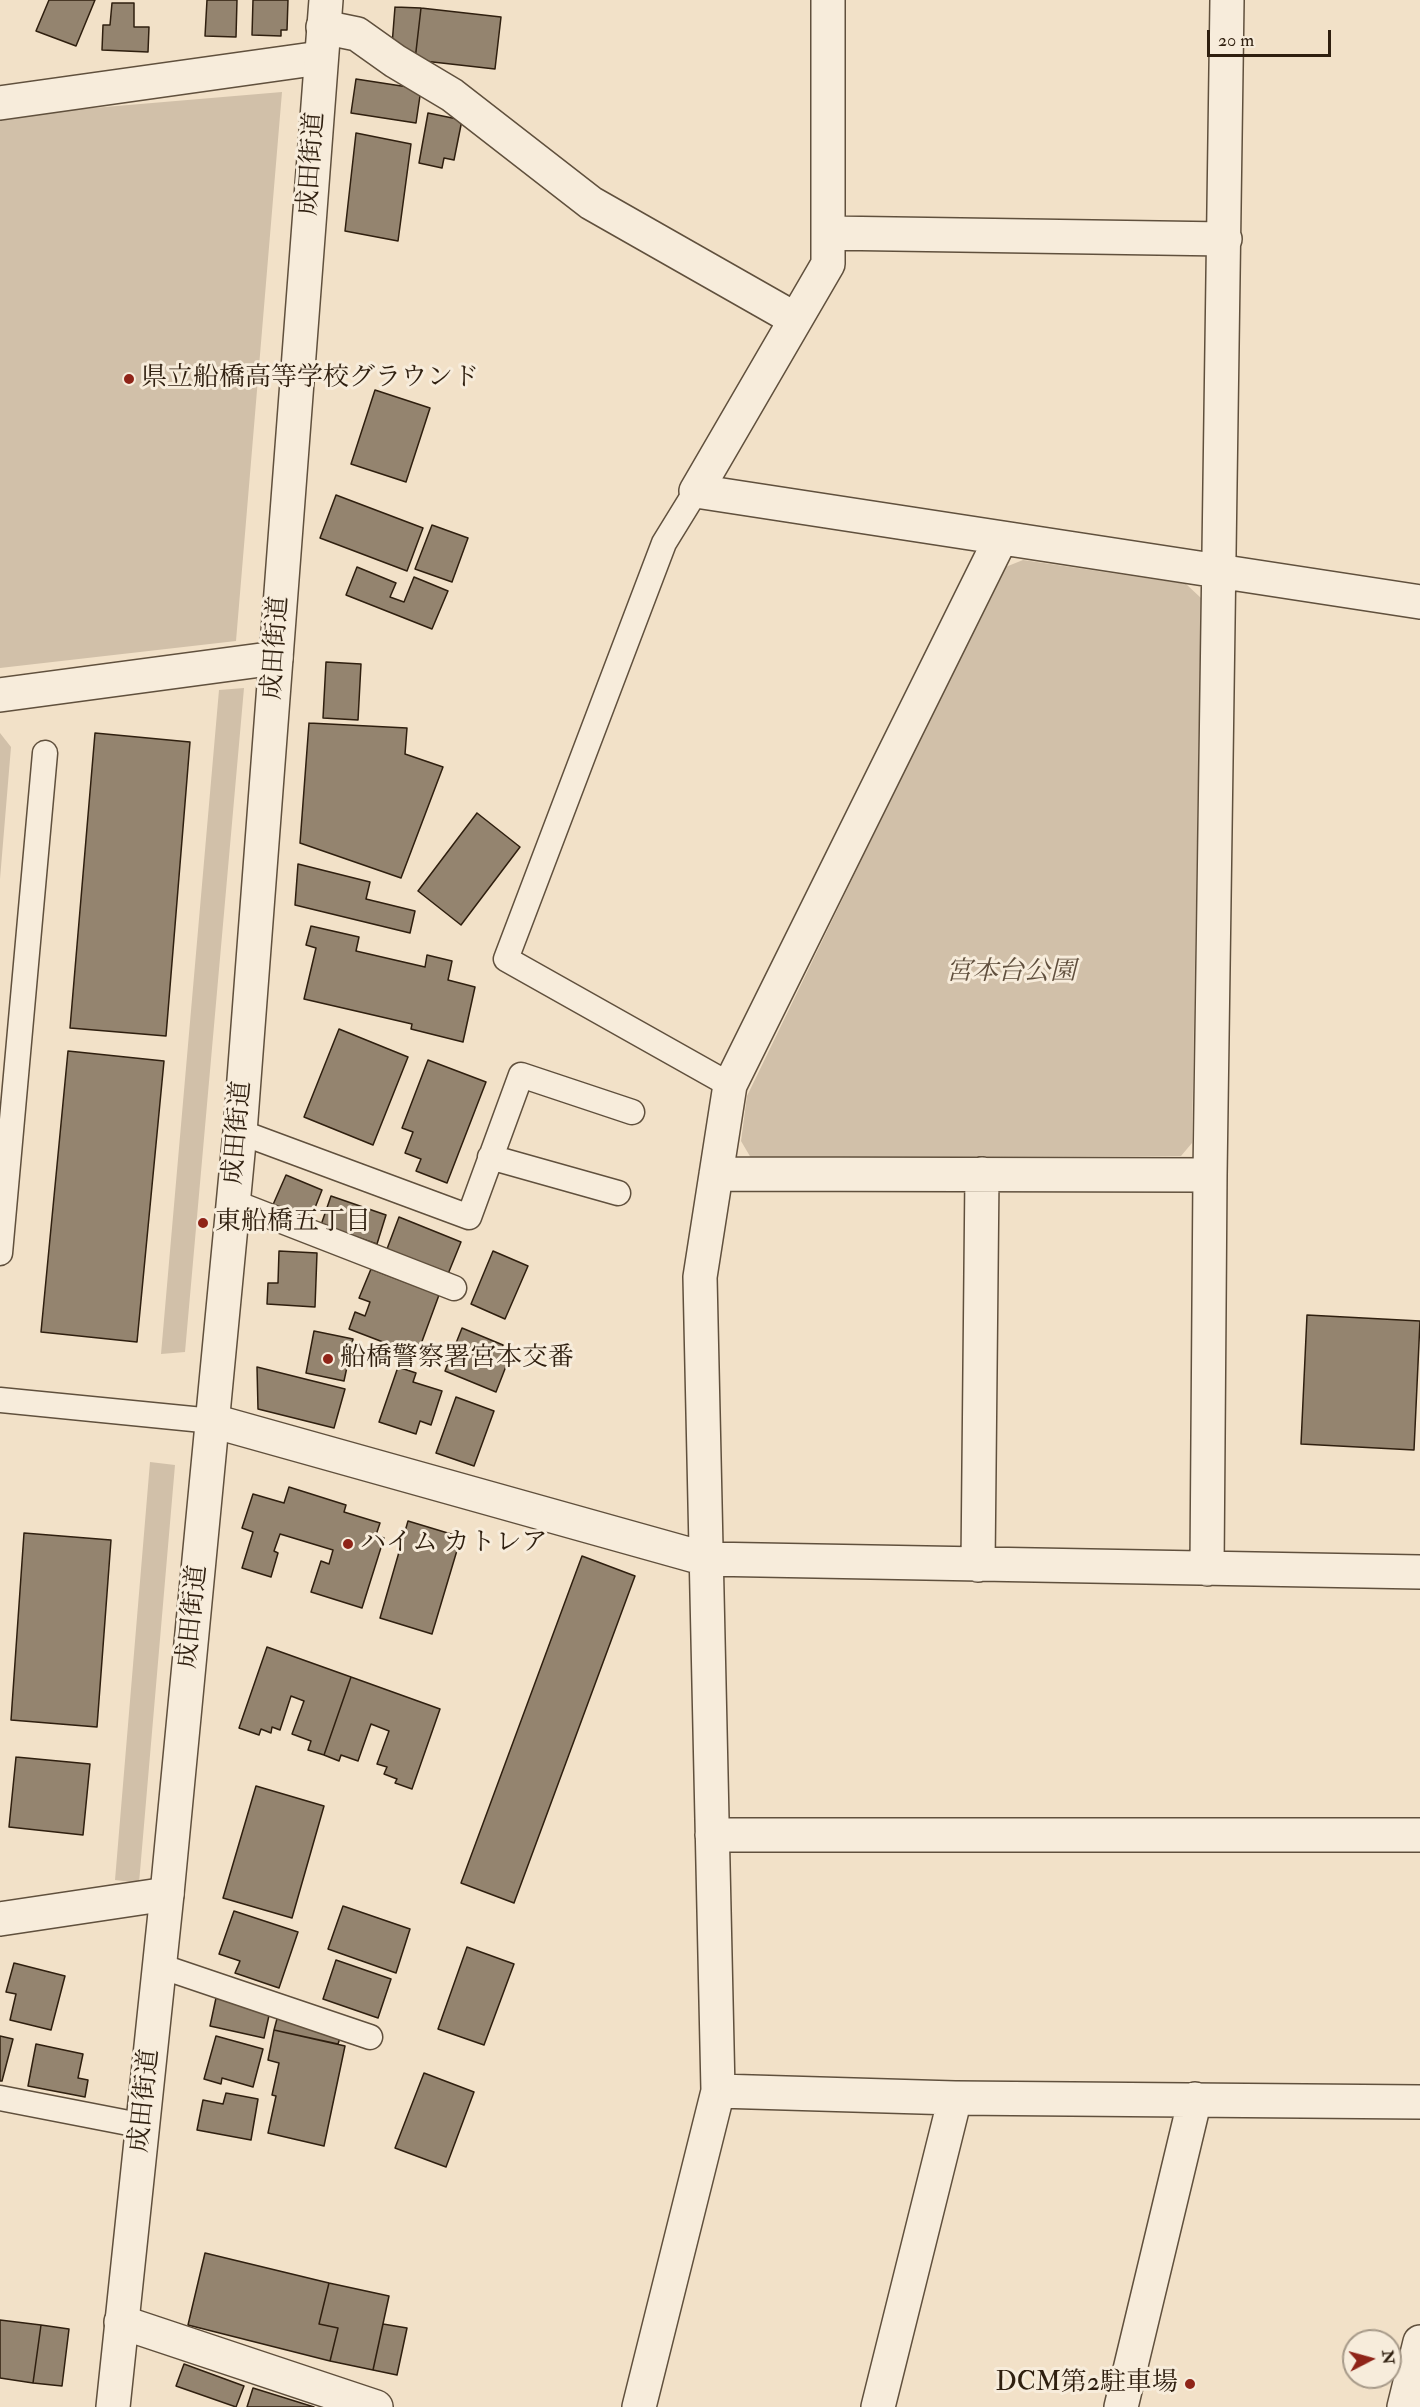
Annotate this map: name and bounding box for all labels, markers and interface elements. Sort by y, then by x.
scale bar [1210,18,1334,56]
text: 20 m [1218,29,1254,52]
street label: 成田街道 [294,111,332,217]
place label: 県立船橋高等学校グラウンド [141,363,479,395]
marker: 県立船橋高等学校グラウンド [122,372,136,386]
street label: 成田街道 [258,595,296,701]
park label: 宮本台公園 [946,957,1076,989]
street label: 成田街道 [219,1080,259,1186]
place label: 東船橋五丁目 [215,1207,371,1239]
marker: 東船橋五丁目 [196,1216,210,1230]
place label: 船橋警察署宮本交番 [340,1343,574,1375]
marker: 船橋警察署宮本交番 [321,1352,335,1366]
place label: ハイム カトレア [360,1528,547,1560]
marker: ハイム カトレア [341,1537,355,1551]
street label: 成田街道 [173,1564,215,1670]
street label: 成田街道 [125,2048,167,2154]
north arrow [1342,2329,1402,2389]
text: N [1377,2349,1399,2365]
place label: DCM第2駐車場 [995,2368,1178,2400]
marker: DCM第2駐車場 [1183,2377,1197,2391]

